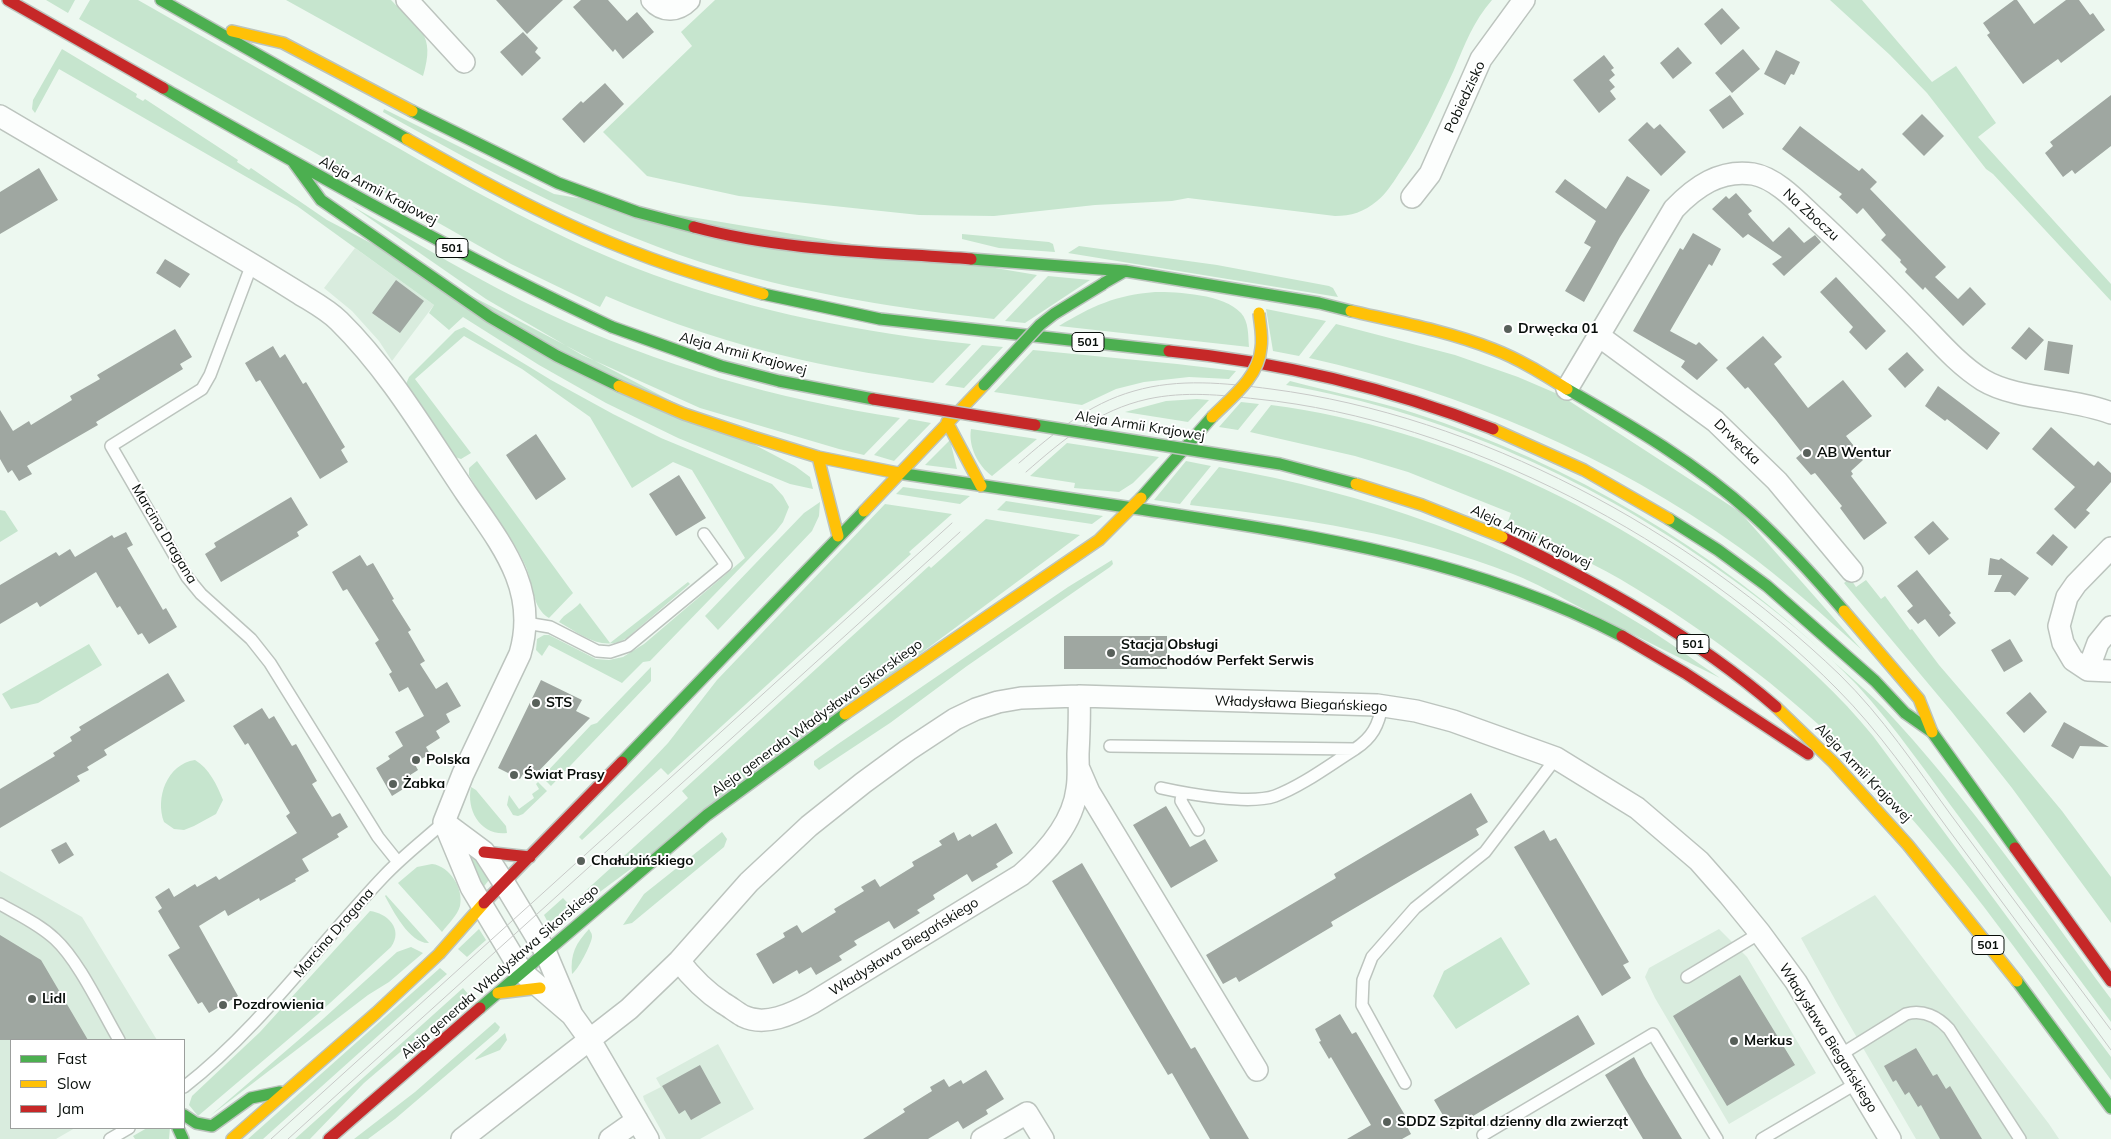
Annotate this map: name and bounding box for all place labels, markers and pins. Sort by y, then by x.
place label: Drwęcka 01 [1518,321,1599,337]
marker: Drwęcka 01 [1502,323,1514,335]
place label: AB Wentur [1817,445,1891,461]
marker: AB Wentur [1801,447,1813,459]
place label: Stacja Obsługi Samochodów Perfekt Serwis [1121,637,1314,670]
marker: Stacja Obsługi Samochodów Perfekt Serwis [1105,647,1117,659]
place label: STS [546,695,572,711]
marker: STS [530,697,542,709]
place label: Polska [426,752,470,768]
marker: Polska [410,754,422,766]
place label: Świat Prasy [524,767,605,783]
marker: Świat Prasy [508,769,520,781]
place label: Żabka [403,776,445,792]
marker: Żabka [387,778,399,790]
place label: Chałubińskiego [591,853,694,869]
marker: Chałubińskiego [575,855,587,867]
place label: Lidl [42,991,66,1007]
marker: Lidl [26,993,38,1005]
place label: Pozdrowienia [233,997,324,1013]
marker: Pozdrowienia [217,999,229,1011]
place label: Merkus [1744,1033,1792,1049]
marker: Merkus [1728,1035,1740,1047]
place label: SDDZ Szpital dzienny dla zwierząt [1397,1114,1628,1130]
marker: SDDZ Szpital dzienny dla zwierząt [1381,1116,1393,1128]

